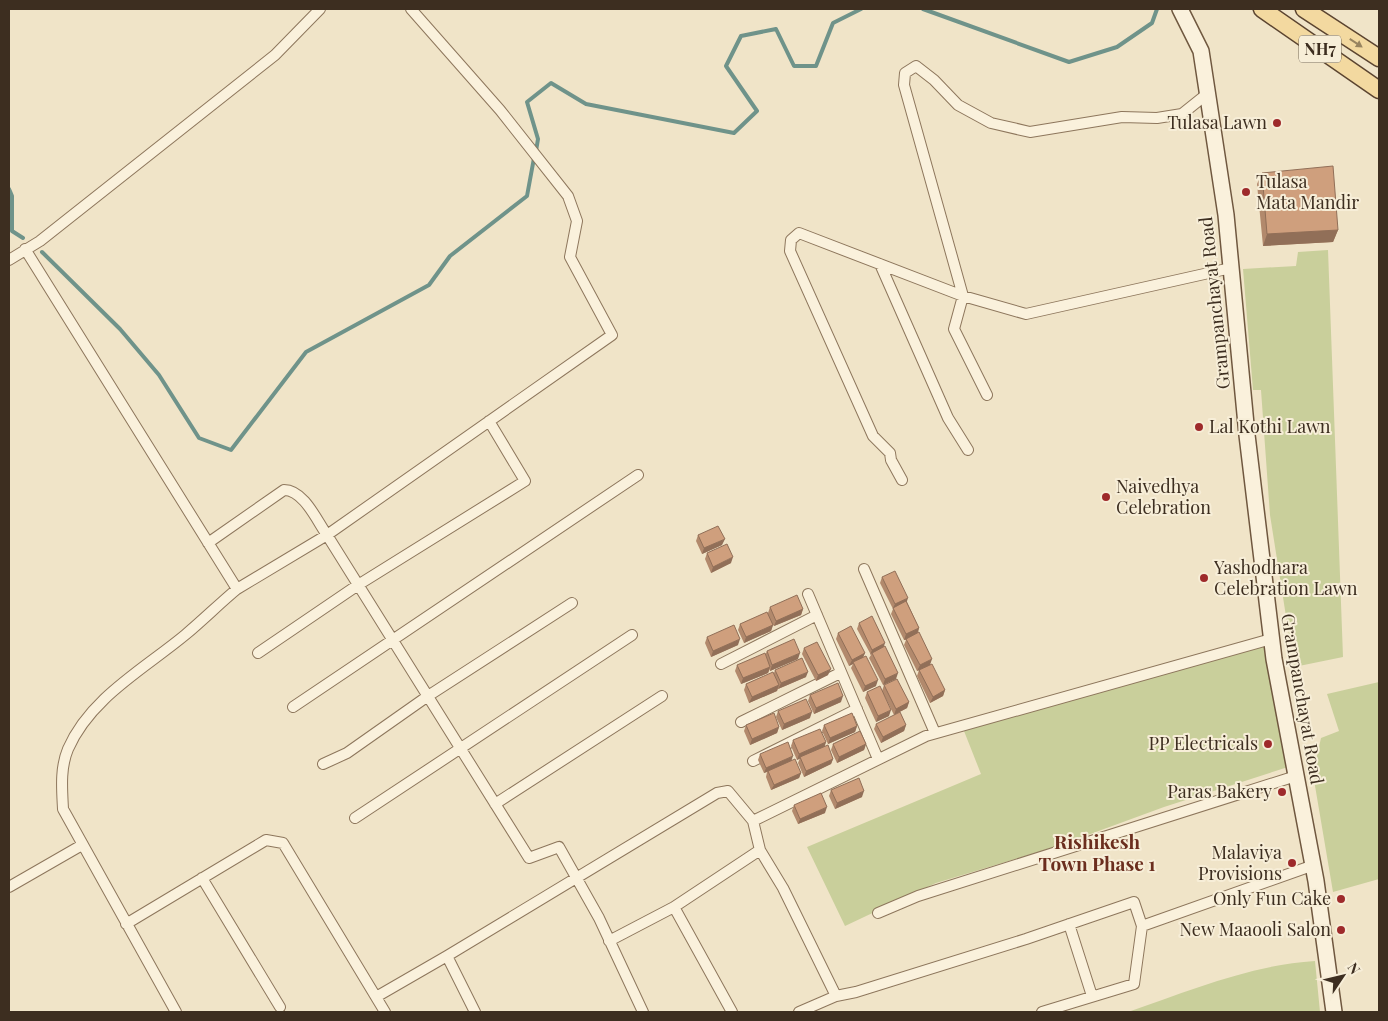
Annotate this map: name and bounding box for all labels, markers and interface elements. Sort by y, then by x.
road number: NH7 [1299,36,1341,62]
one-way arrow [1350,38,1363,48]
place label: Tulasa Lawn [1167,110,1267,134]
marker: Tulasa Lawn [1271,117,1283,129]
place label: Tulasa Mata Mandir [1256,169,1359,214]
marker: Tulasa Mata Mandir [1240,186,1252,198]
street label: Grampanchayat Road [1193,215,1235,391]
place label: Lal Kothi Lawn [1209,414,1331,438]
marker: Lal Kothi Lawn [1193,421,1205,433]
place label: Naivedhya Celebration [1116,474,1211,519]
marker: Naivedhya Celebration [1100,491,1112,503]
place label: Yashodhara Celebration Lawn [1213,555,1358,600]
marker: Yashodhara Celebration Lawn [1198,572,1210,584]
street label: Grampanchayat Road [1276,611,1330,787]
place label: PP Electricals [1149,731,1258,755]
marker: PP Electricals [1262,738,1274,750]
place label: Paras Bakery [1167,779,1272,803]
marker: Paras Bakery [1276,786,1288,798]
district label: Rishikesh Town Phase 1 [1039,828,1155,876]
place label: Malaviya Provisions [1198,840,1282,885]
marker: Malaviya Provisions [1286,857,1298,869]
place label: Only Fun Cake [1213,886,1331,910]
marker: Only Fun Cake [1335,893,1347,905]
place label: New Maaooli Salon [1179,917,1331,941]
marker: New Maaooli Salon [1335,924,1347,936]
north arrow [1318,951,1368,1001]
text: N [1343,959,1365,978]

